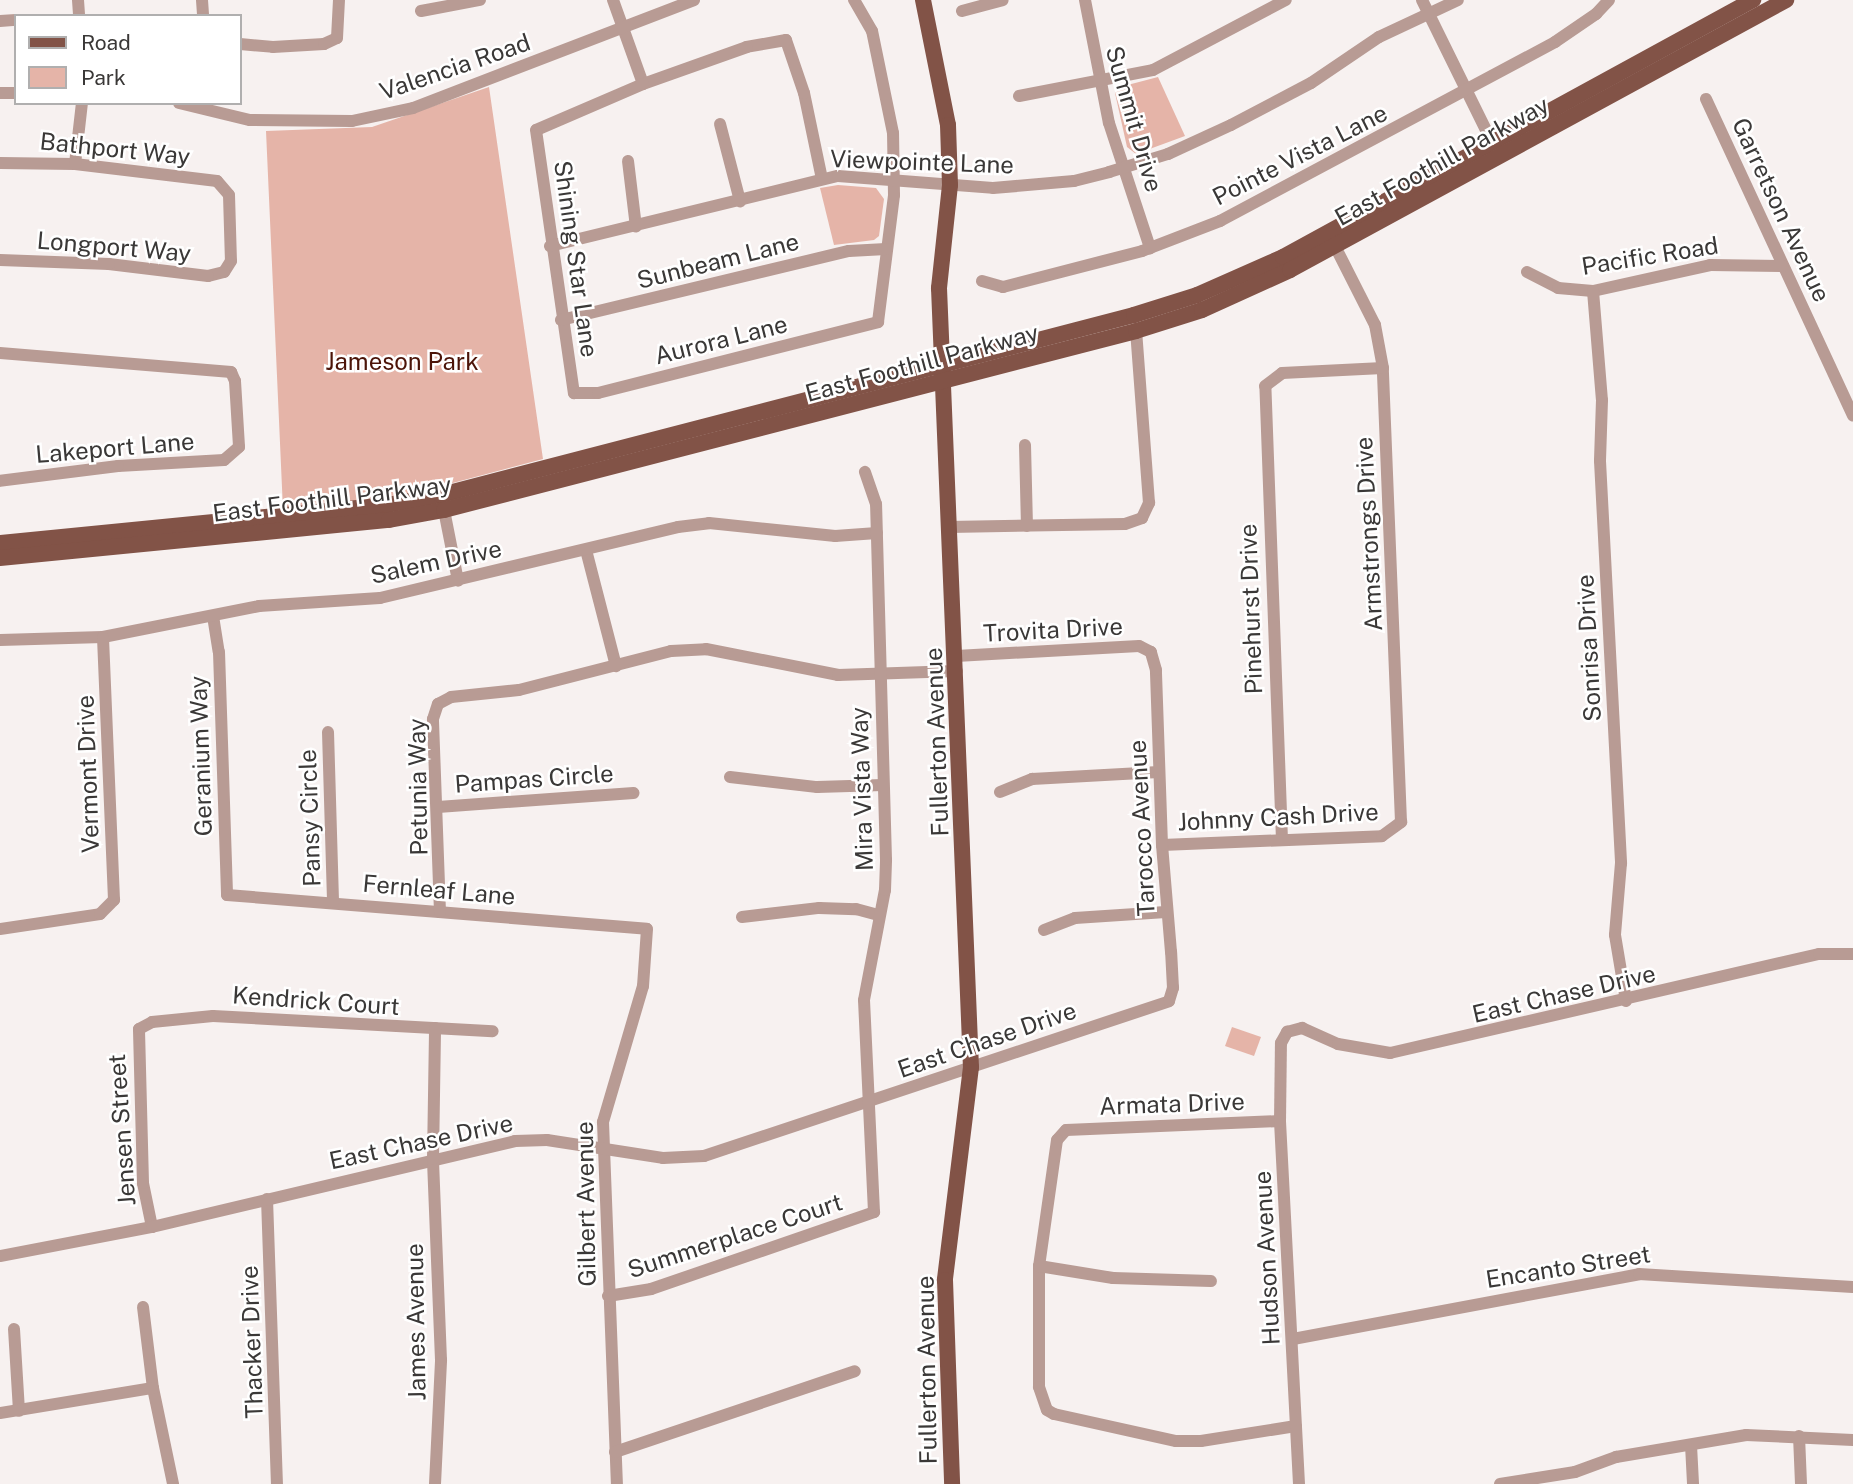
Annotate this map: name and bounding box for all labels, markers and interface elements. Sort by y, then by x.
legend [14,14,242,105]
street label: Valencia Road [376,28,534,106]
text: Road [81,30,131,55]
street label: Summit Drive [1099,43,1169,195]
text: Park [81,65,126,90]
street label: East Foothill Parkway [1330,90,1554,232]
street label: Pointe Vista Lane [1207,98,1393,212]
street label: Garretson Avenue [1726,113,1836,307]
street label: Bathport Way [38,127,192,171]
street label: Viewpointe Lane [829,144,1015,180]
street label: Shining Star Lane [548,159,604,359]
street label: Longport Way [35,226,193,268]
street label: Sunbeam Lane [634,227,802,295]
street label: Pacific Road [1579,231,1721,281]
street label: Aurora Lane [652,310,790,370]
street label: East Foothill Parkway [802,318,1042,408]
park label: Jameson Park [325,348,479,376]
street label: Lakeport Lane [34,427,196,469]
street label: Armstrongs Drive [1350,436,1388,632]
street label: East Foothill Parkway [211,470,453,528]
street label: Pinehurst Drive [1234,523,1268,695]
street label: Salem Drive [368,534,504,590]
street label: Sonrisa Drive [1571,574,1607,722]
street label: Trovita Drive [982,612,1124,648]
street label: Fullerton Avenue [919,647,955,837]
street label: Geranium Way [184,675,218,837]
street label: Vermont Drive [71,694,105,854]
street label: Mira Vista Way [845,706,879,872]
street label: Petunia Way [402,718,434,856]
street label: Tarocco Avenue [1123,739,1161,917]
street label: Pansy Circle [293,749,327,887]
street label: Pampas Circle [454,759,614,799]
street label: Johnny Cash Drive [1177,797,1379,837]
street label: Fernleaf Lane [361,869,517,911]
street label: East Chase Drive [1469,959,1659,1029]
street label: Kendrick Court [231,981,401,1021]
street label: East Chase Drive [894,996,1080,1084]
street label: Jensen Street [102,1053,142,1207]
street label: Armata Drive [1099,1087,1245,1121]
street label: East Chase Drive [326,1108,516,1176]
street label: Gilbert Avenue [570,1121,602,1287]
street label: Hudson Avenue [1248,1170,1286,1346]
street label: Summerplace Court [624,1188,846,1284]
street label: Encanto Street [1484,1240,1652,1294]
street label: James Avenue [400,1243,432,1401]
street label: Thacker Drive [235,1265,269,1419]
street label: Fullerton Avenue [911,1275,943,1465]

